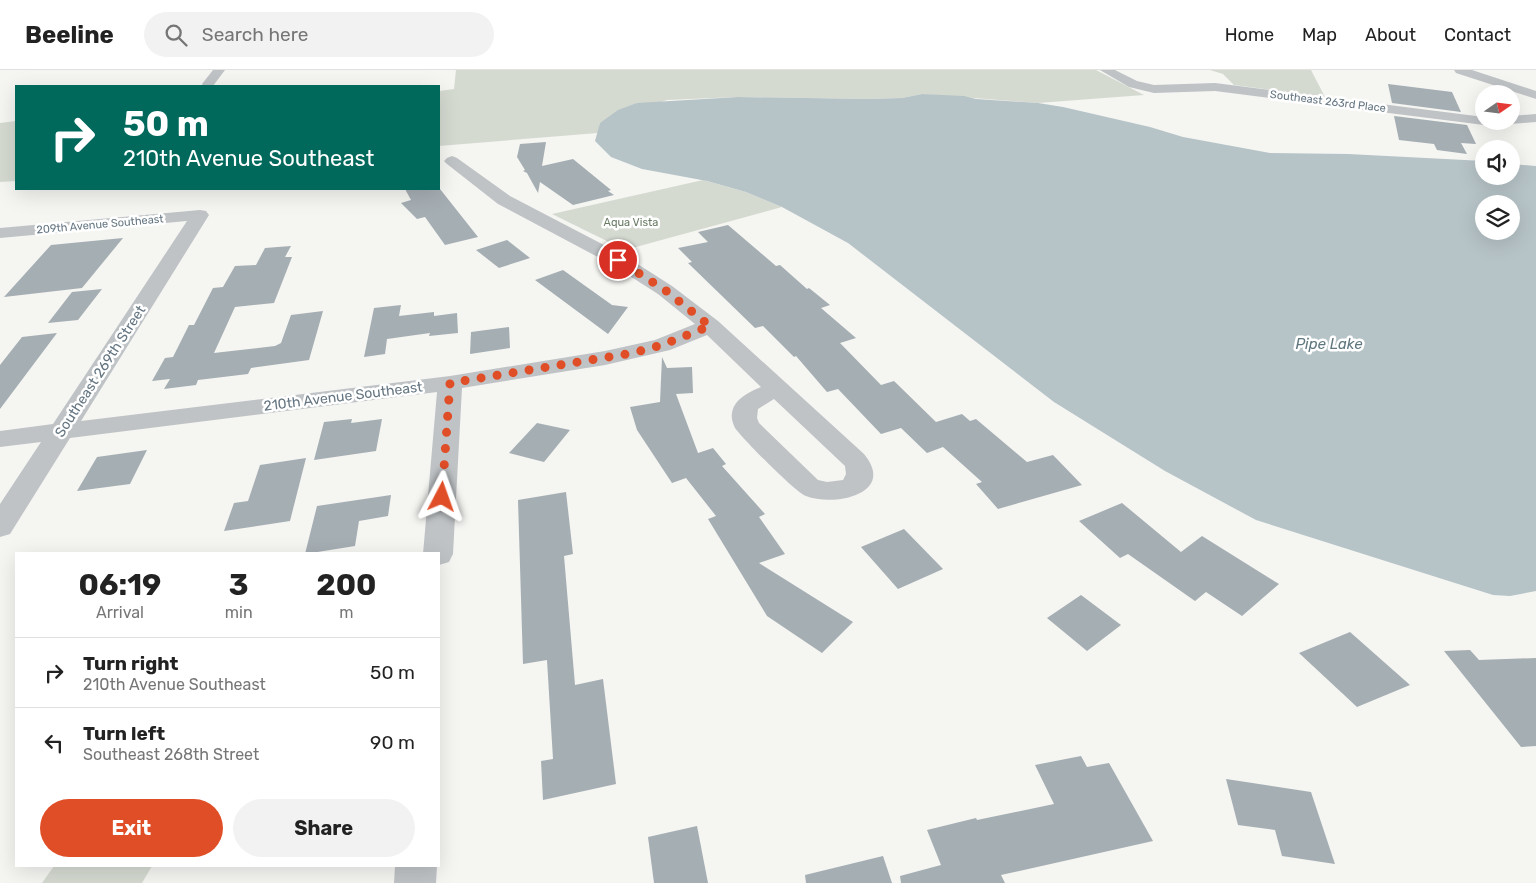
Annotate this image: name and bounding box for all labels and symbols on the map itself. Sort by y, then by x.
north arrow [1475,85,1520,130]
street label: Southeast 263rd Place [1269,88,1387,115]
street label: 209th Avenue Southeast [36,212,165,237]
park label: Aqua Vista [604,216,658,229]
pin [597,239,639,281]
street label: Southeast 269th Street [51,302,150,440]
water label: Pipe Lake [1295,335,1363,353]
street label: 210th Avenue Southeast [263,378,424,415]
position arrow [415,470,467,522]

